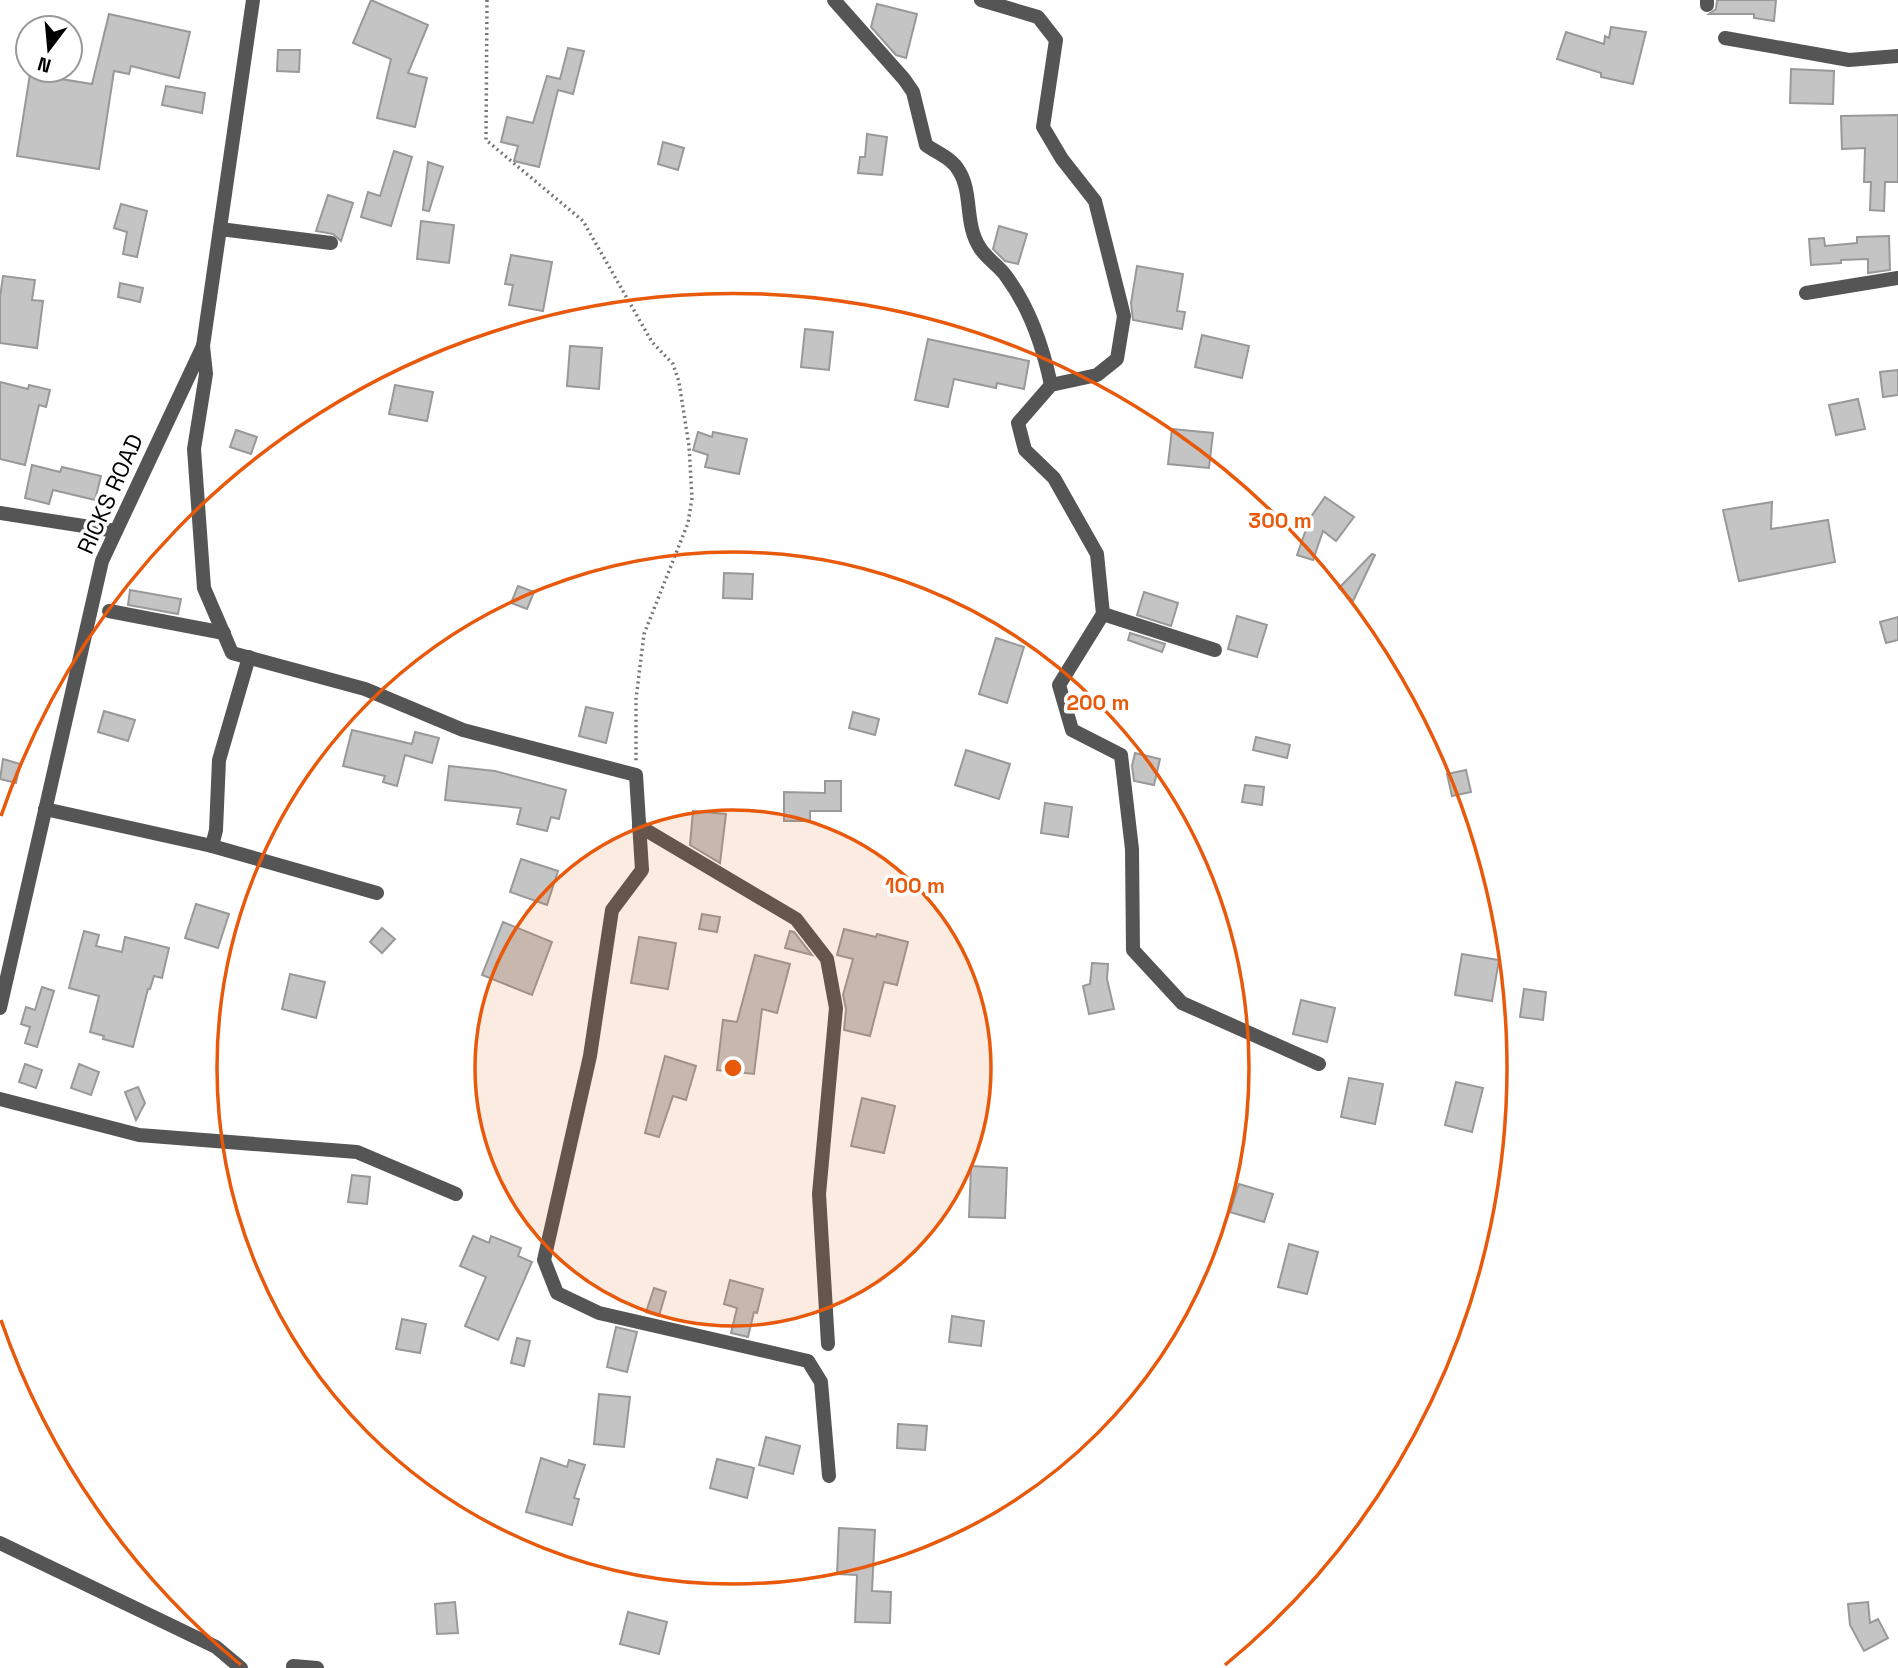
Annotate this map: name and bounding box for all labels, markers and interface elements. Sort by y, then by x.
north arrow [14,14,84,84]
text: N [35,51,54,79]
street label: RICKS ROAD [70,429,150,559]
text: 300 m [1248,507,1312,534]
text: 200 m [1067,689,1129,716]
text: 100 m [885,872,945,899]
centre of rings [721,1056,745,1080]

